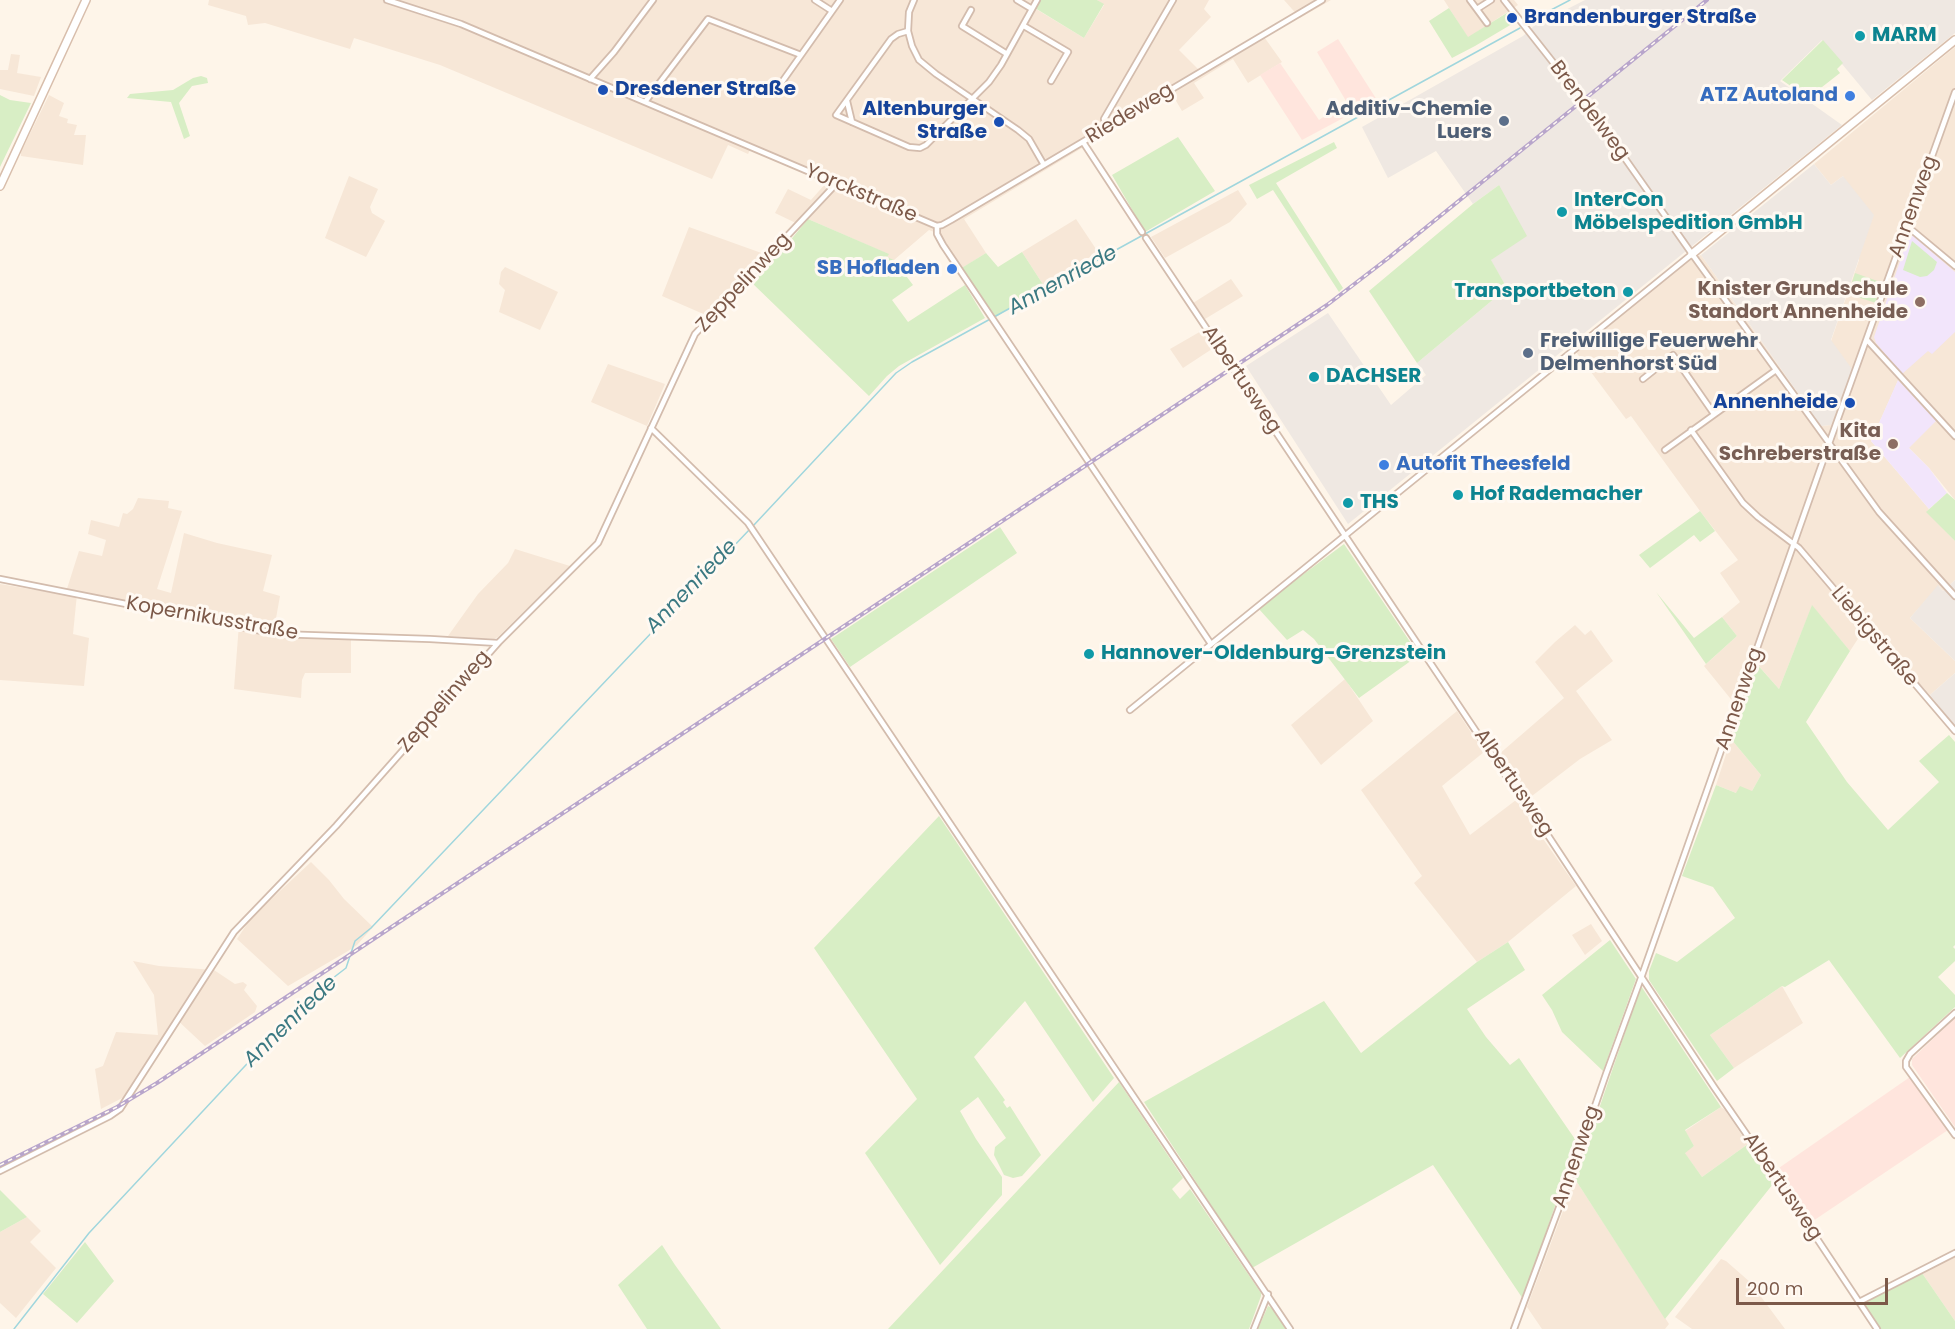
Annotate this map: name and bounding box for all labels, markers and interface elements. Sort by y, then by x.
place label: Brandenburger Straße [1524,6,1757,30]
marker: Brandenburger Straße [1505,11,1519,25]
place label: MARM [1872,24,1936,48]
marker: MARM [1853,29,1867,43]
street label: Brendelweg [1544,57,1634,165]
place label: Dresdener Straße [615,78,796,102]
street label: Riedeweg [1082,79,1178,149]
marker: Dresdener Straße [596,83,610,97]
place label: ATZ Autoland [1700,84,1838,108]
marker: ATZ Autoland [1843,89,1857,103]
place label: Altenburger Straße [862,98,987,145]
place label: Additiv-Chemie Luers [1326,98,1492,145]
marker: Additiv-Chemie Luers [1497,114,1511,128]
marker: Altenburger Straße [992,115,1006,129]
street label: Annenweg [1884,153,1944,261]
street label: Yorckstraße [801,160,921,228]
place label: InterCon Möbelspedition GmbH [1574,189,1803,236]
marker: InterCon Möbelspedition GmbH [1555,205,1569,219]
street label: Zeppelinweg [692,228,796,338]
water label: Annenriede [1004,241,1122,321]
place label: SB Hofladen [817,257,940,281]
marker: SB Hofladen [945,262,959,276]
place label: Knister Grundschule Standort Annenheide [1688,278,1908,325]
place label: Transportbeton [1454,280,1616,304]
marker: Transportbeton [1621,285,1635,299]
marker: Knister Grundschule Standort Annenheide [1913,295,1927,309]
street label: Albertusweg [1196,322,1286,438]
place label: Freiwillige Feuerwehr Delmenhorst Süd [1540,330,1758,377]
marker: Freiwillige Feuerwehr Delmenhorst Süd [1521,346,1535,360]
place label: DACHSER [1326,365,1421,389]
marker: DACHSER [1307,370,1321,384]
place label: Annenheide [1713,391,1838,415]
marker: Annenheide [1843,396,1857,410]
place label: Kita Schreberstraße [1719,420,1881,467]
marker: Kita Schreberstraße [1886,437,1900,451]
place label: Autofit Theesfeld [1396,453,1571,477]
marker: Autofit Theesfeld [1377,458,1391,472]
place label: Hof Rademacher [1470,483,1643,507]
marker: Hof Rademacher [1451,488,1465,502]
place label: THS [1360,491,1399,515]
marker: THS [1341,496,1355,510]
water label: Annenriede [641,535,743,639]
street label: Liebigstraße [1825,582,1923,692]
street label: Kopernikusstraße [124,592,300,646]
place label: Hannover-Oldenburg-Grenzstein [1101,642,1446,666]
street label: Annenweg [1711,645,1769,753]
street label: Zeppelinweg [394,646,496,758]
marker: Hannover-Oldenburg-Grenzstein [1082,647,1096,661]
street label: Albertusweg [1468,725,1558,841]
water label: Annenriede [239,971,343,1073]
street label: Annenweg [1548,1103,1606,1211]
street label: Albertusweg [1737,1129,1827,1245]
scale bar [1739,1266,1890,1304]
text: 200 m [1747,1276,1803,1301]

